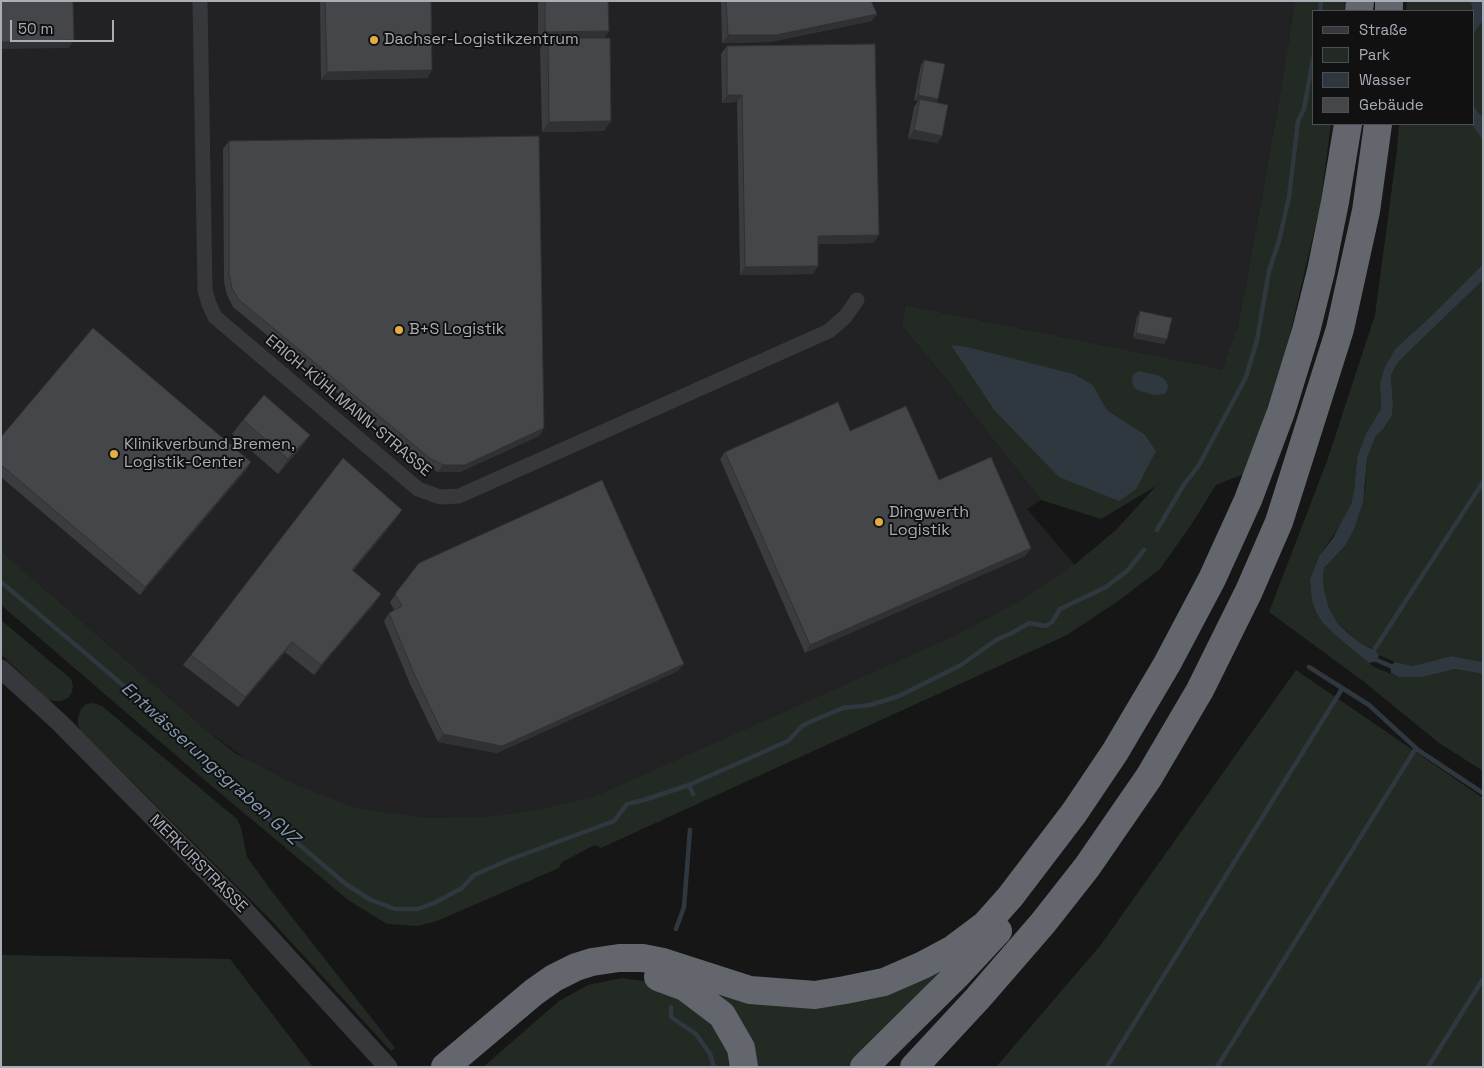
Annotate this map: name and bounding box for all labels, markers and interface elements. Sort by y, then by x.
scale bar [12,10,116,42]
legend [1312,10,1474,125]
text: 50 m [18,19,53,38]
text: Straße [1359,20,1407,39]
place label: Dachser-Logistikzentrum [384,30,579,50]
marker: Dachser-Logistikzentrum [368,34,380,46]
text: Park [1359,45,1390,64]
text: Wasser [1359,70,1411,89]
text: Gebäude [1359,95,1424,114]
place label: B+S Logistik [409,320,504,340]
marker: B+S Logistik [393,324,405,336]
street label: ERICH-KÜHLMANN-STRASSE [261,331,435,481]
place label: Klinikverbund Bremen, Logistik-Center [124,435,295,473]
marker: Klinikverbund Bremen, Logistik-Center [108,448,120,460]
place label: Dingwerth Logistik [889,503,969,541]
marker: Dingwerth Logistik [873,516,885,528]
water label: Entwässerungsgraben GVZ [116,678,304,850]
street label: MERKURSTRASSE [145,811,251,917]

